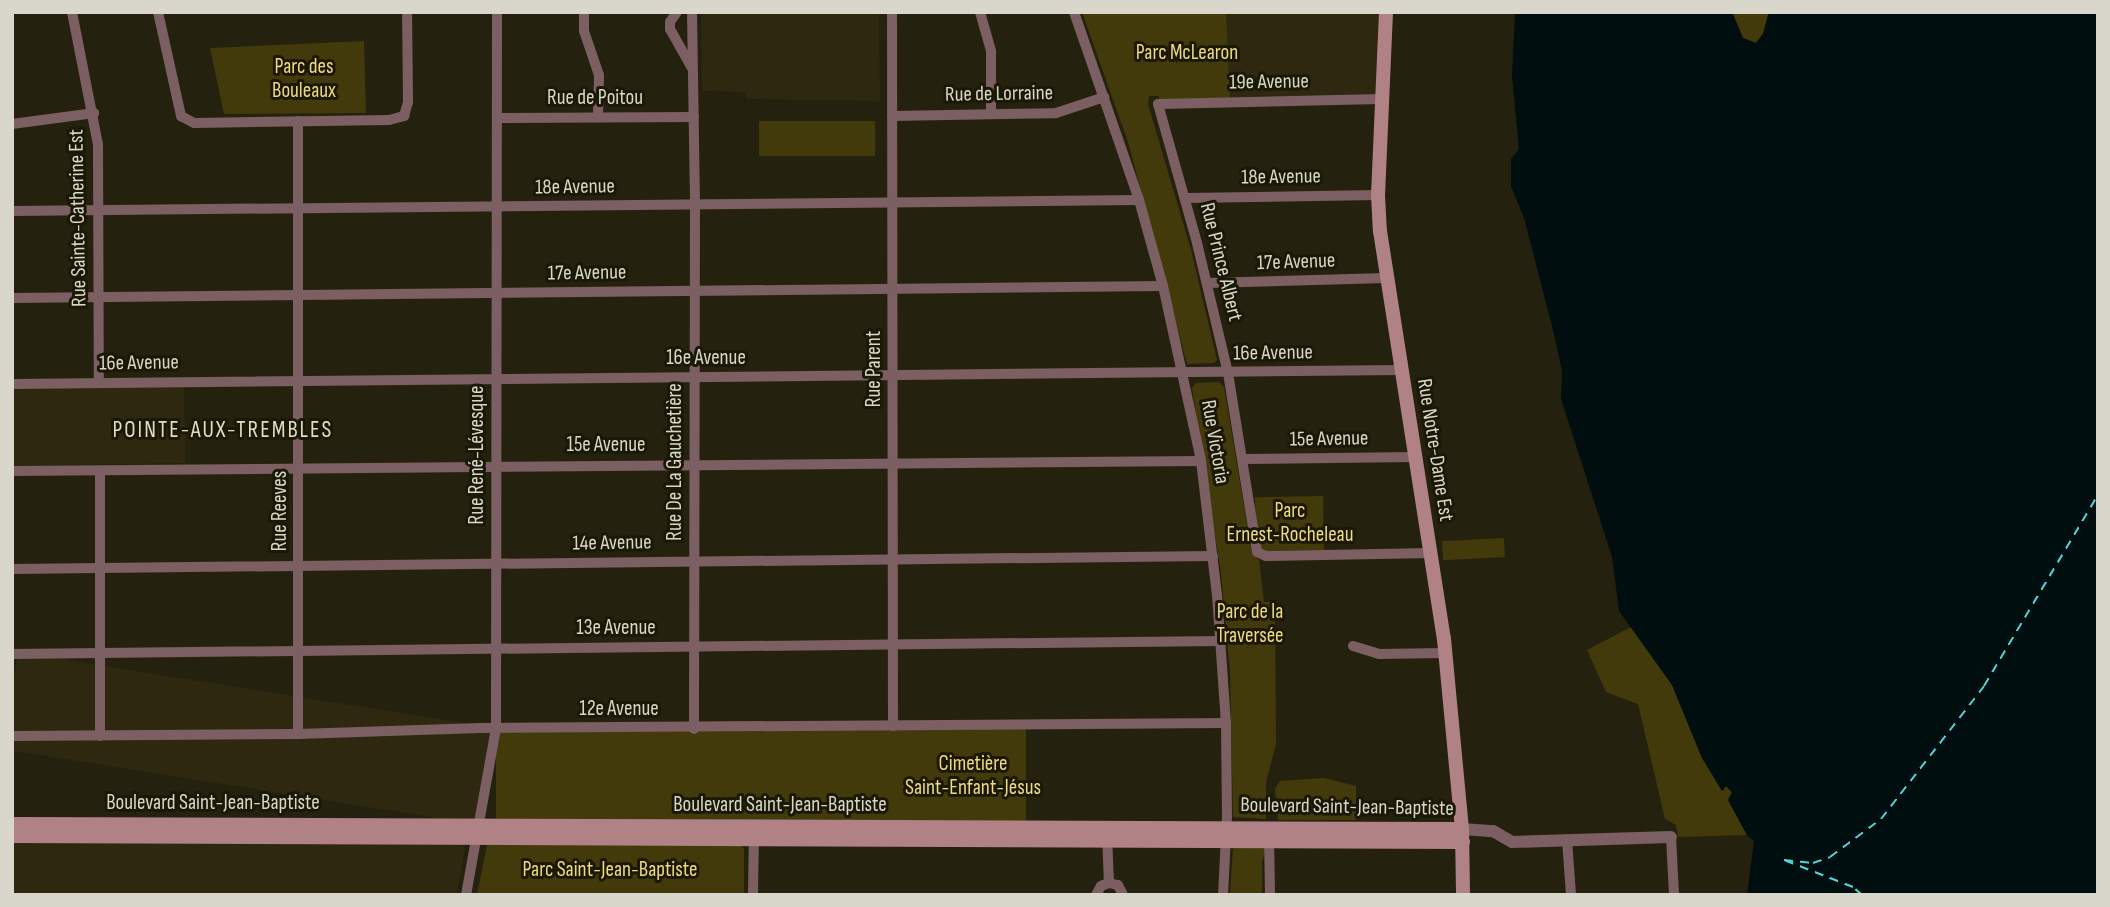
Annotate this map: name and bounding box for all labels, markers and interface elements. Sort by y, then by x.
park label: Parc McLearon [1136,40,1238,66]
park label: Parc des Bouleaux [272,54,336,104]
street label: 19e Avenue [1229,69,1309,95]
street label: Rue de Lorraine [945,80,1053,108]
street label: Rue de Poitou [547,85,643,111]
street label: Rue Sainte-Catherine Est [64,129,92,307]
street label: 18e Avenue [1241,164,1321,190]
street label: 18e Avenue [535,174,615,200]
street label: Rue Prince Albert [1194,200,1248,324]
street label: 17e Avenue [1256,248,1336,276]
street label: 17e Avenue [548,260,626,286]
street label: Rue Parent [861,331,887,407]
street label: 16e Avenue [1233,340,1313,366]
street label: 16e Avenue [666,345,746,371]
street label: 16e Avenue [99,350,179,376]
street label: Rue Notre-Dame Est [1411,377,1459,523]
street label: Rue De La Gauchetière [662,383,688,541]
street label: Rue René-Lévesque [464,385,490,525]
street label: Rue Victoria [1195,398,1235,486]
district label: POINTE-AUX-TREMBLES [115,416,331,444]
street label: 15e Avenue [1289,426,1369,452]
street label: 15e Avenue [567,432,645,458]
street label: Rue Reeves [267,471,293,551]
park label: Parc Ernest-Rocheleau [1227,498,1353,548]
street label: 14e Avenue [572,530,652,556]
park label: Parc de la Traversée [1216,599,1284,649]
street label: 13e Avenue [576,615,656,641]
street label: 12e Avenue [579,696,659,722]
park label: Cimetière Saint-Enfant-Jésus [905,751,1041,801]
street label: Boulevard Saint-Jean-Baptiste [106,790,320,816]
street label: Boulevard Saint-Jean-Baptiste [673,792,887,818]
street label: Boulevard Saint-Jean-Baptiste [1240,793,1454,821]
park label: Parc Saint-Jean-Baptiste [523,857,697,883]

